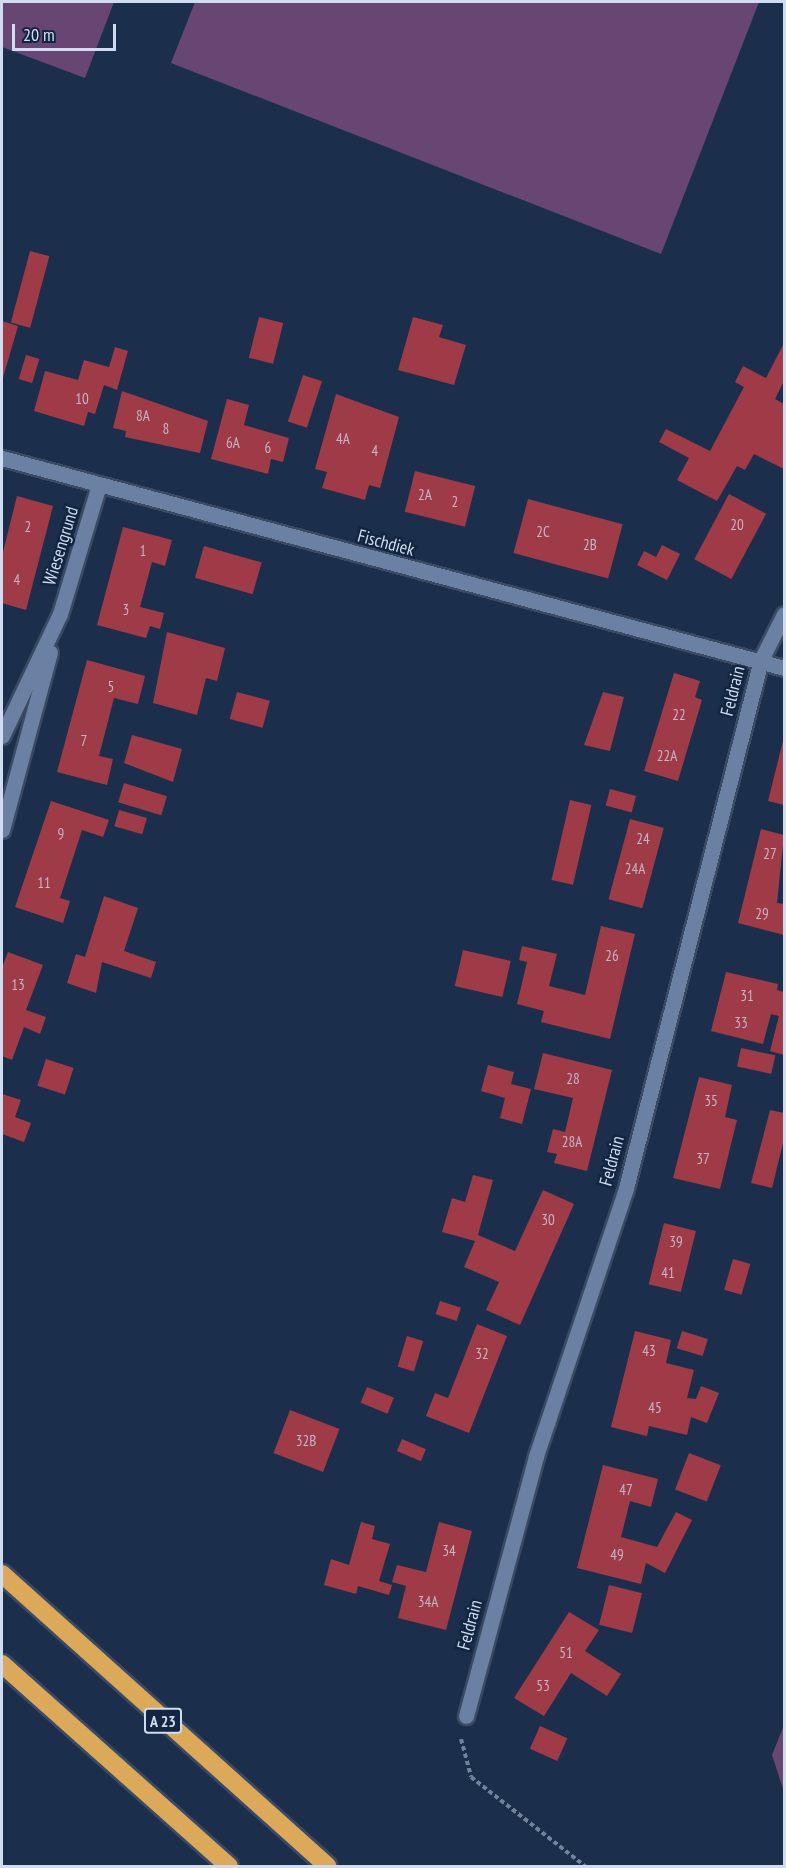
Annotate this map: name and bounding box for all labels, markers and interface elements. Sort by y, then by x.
scale bar [15,12,118,50]
text: 20 m [23,23,55,46]
house number: 10 [75,390,89,408]
house number: 8A [136,407,150,425]
house number: 8 [163,420,169,438]
house number: 4A [336,430,350,448]
house number: 6A [226,434,240,452]
house number: 6 [265,439,271,457]
house number: 4 [372,442,378,460]
house number: 2A [418,486,432,504]
house number: 2 [452,493,458,511]
street label: Wiesengrund [39,504,83,588]
house number: 20 [730,516,744,534]
house number: 2 [25,518,31,536]
house number: 2C [536,523,550,541]
street label: Fischdiek [355,525,417,561]
house number: 2B [583,536,597,554]
house number: 1 [140,542,146,560]
house number: 4 [14,571,20,589]
house number: 3 [123,601,129,619]
street label: Feldrain [716,664,750,718]
house number: 5 [108,678,114,696]
house number: 22 [672,706,686,724]
house number: 7 [81,732,87,750]
house number: 22A [657,747,677,765]
house number: 9 [58,825,64,843]
house number: 24 [636,830,650,848]
house number: 27 [763,845,777,863]
house number: 24A [625,860,645,878]
house number: 11 [37,874,51,892]
house number: 29 [755,905,769,923]
house number: 26 [605,947,619,965]
house number: 13 [11,976,25,994]
house number: 31 [740,987,754,1005]
house number: 33 [734,1014,748,1032]
house number: 28 [566,1070,580,1088]
house number: 35 [704,1092,718,1110]
house number: 28A [562,1133,582,1151]
street label: Feldrain [595,1134,629,1188]
house number: 37 [696,1150,710,1168]
house number: 30 [541,1211,555,1229]
house number: 39 [669,1233,683,1251]
house number: 41 [661,1264,675,1282]
house number: 43 [642,1342,656,1360]
house number: 32 [475,1345,489,1363]
house number: 45 [648,1399,662,1417]
house number: 32B [296,1432,316,1450]
house number: 47 [619,1481,633,1499]
house number: 34 [442,1542,456,1560]
house number: 49 [610,1546,624,1564]
house number: 34A [418,1593,438,1611]
street label: Feldrain [453,1598,487,1652]
house number: 51 [559,1644,573,1662]
house number: 53 [536,1677,550,1695]
road number: A 23 [144,1708,182,1734]

